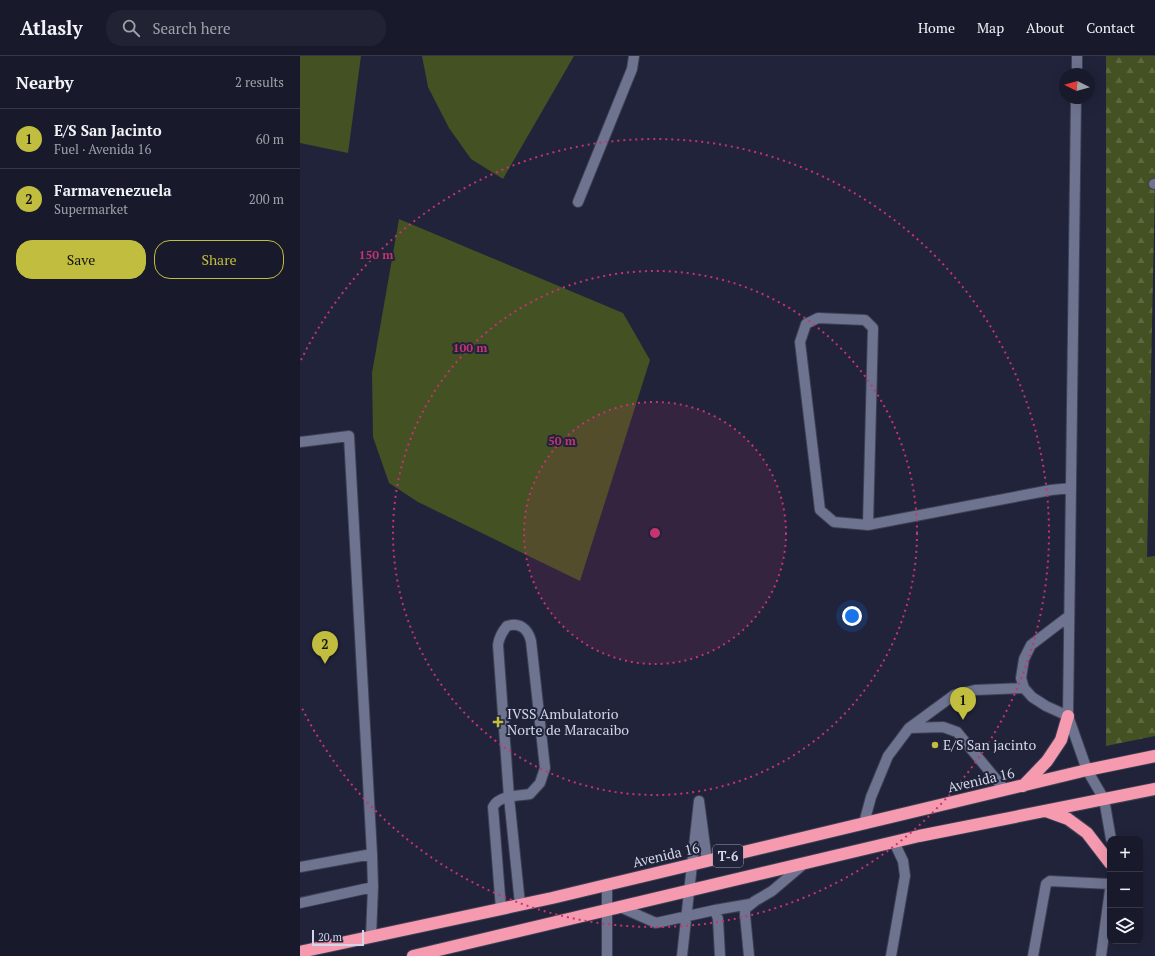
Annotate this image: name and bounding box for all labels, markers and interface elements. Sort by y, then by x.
search box [106,10,386,46]
text: Atlasly [20,15,82,40]
icon: search [120,17,142,39]
text: Search here [152,18,230,38]
text: Home [918,18,955,37]
text: Map [977,18,1004,37]
text: About [1026,18,1064,37]
text: Contact [1086,18,1135,37]
north arrow [1059,68,1095,104]
text: Nearby [16,71,74,94]
text: 2 results [235,73,284,91]
text: E/S San Jacinto [54,120,162,140]
text: 1 [25,130,33,148]
text: 60 m [256,130,284,148]
text: Fuel · Avenida 16 [54,140,151,158]
text: Farmavenezuela [54,180,172,200]
text: 2 [25,190,33,208]
text: 200 m [249,190,284,208]
text: Supermarket [54,200,128,218]
button: Save [16,240,146,279]
button: Share [154,240,284,279]
text: 150 m [359,247,393,262]
text: 100 m [453,340,487,355]
text: 50 m [548,433,576,448]
centre of rings [648,526,662,540]
your location [842,606,862,626]
pin: 2 [312,631,338,664]
pin: 1 [950,687,976,720]
place label: IVSS Ambulatorio Norte de Maracaibo [507,704,629,739]
marker: IVSS Ambulatorio Norte de Maracaibo [492,716,504,728]
place label: E/S San jacinto [943,735,1037,754]
marker: E/S San jacinto [930,740,940,750]
street label: Avenida 16 [946,762,1017,796]
map controls [1107,836,1143,944]
button: + [1107,836,1143,872]
street label: Avenida 16 [631,837,702,871]
road number: T-6 [713,845,743,867]
button: − [1107,872,1143,908]
button: layers [1107,908,1143,944]
scale bar [312,928,364,947]
text: 20 m [318,930,342,944]

